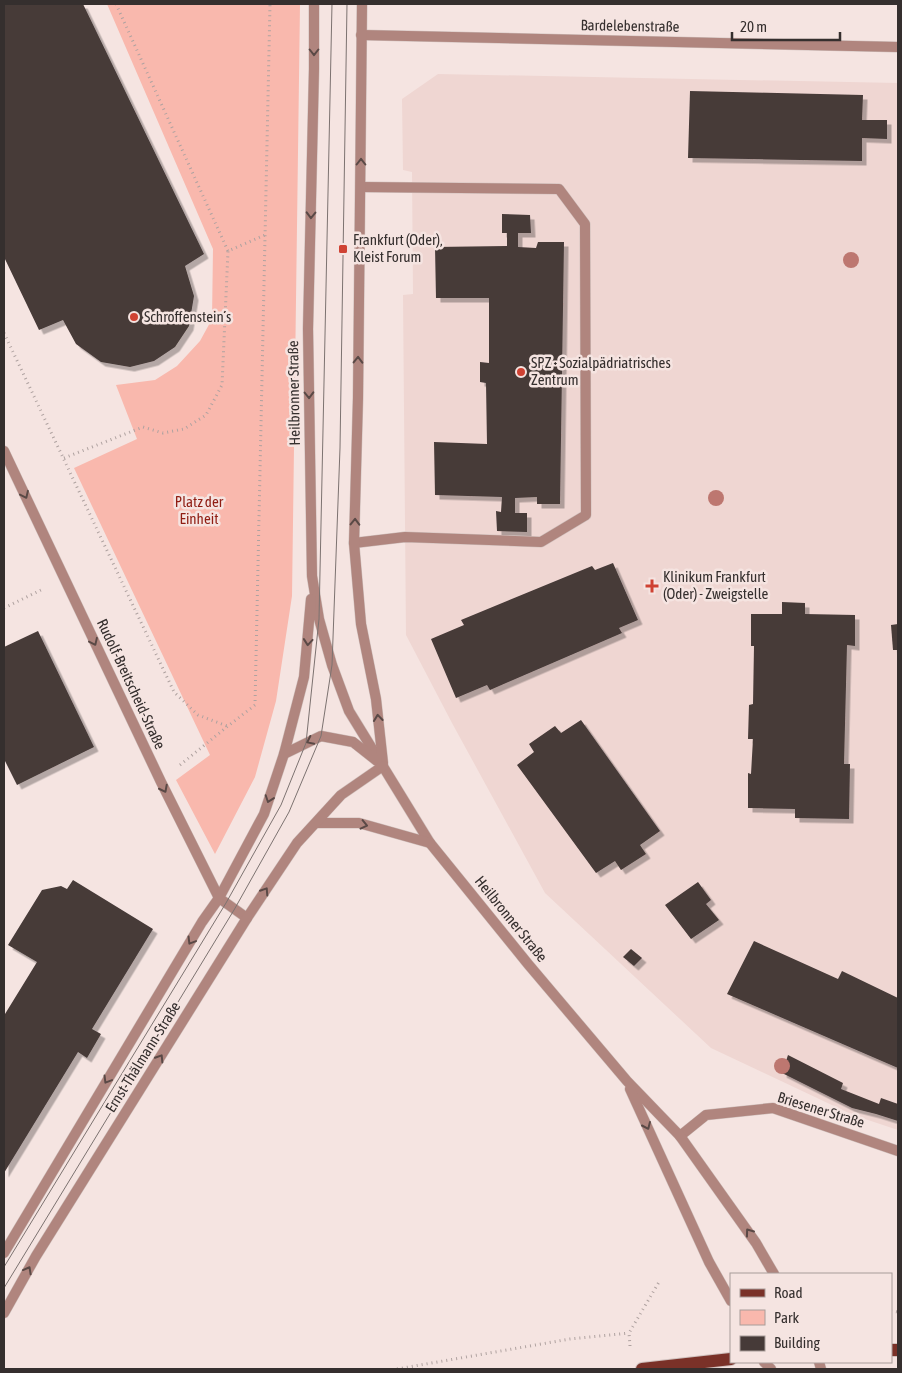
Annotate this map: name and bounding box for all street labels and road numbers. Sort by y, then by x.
street label: Bardelebenstraße [580,16,680,35]
street label: Heilbronner Straße [284,340,303,446]
street label: Rudolf-Breitscheid-Straße [94,616,169,752]
street label: Heilbronner Straße [472,873,551,965]
street label: Ernst-Thälmann-Straße [102,998,183,1115]
street label: Briesener Straße [776,1088,867,1131]

